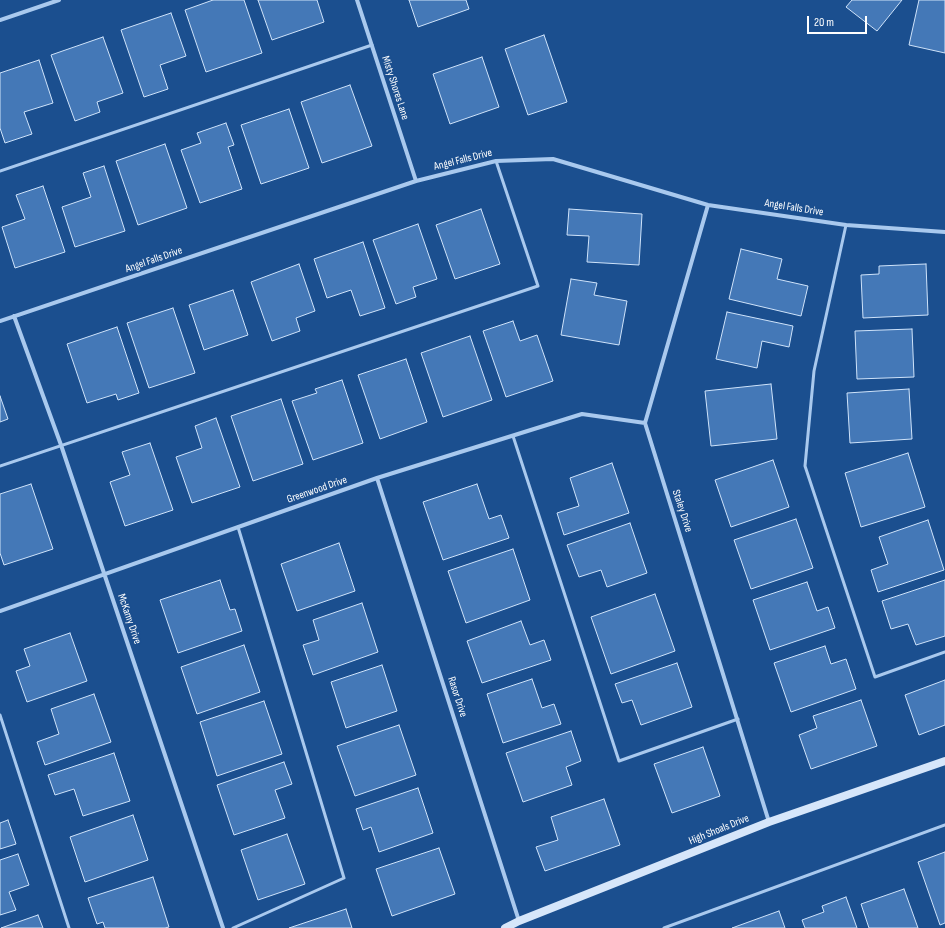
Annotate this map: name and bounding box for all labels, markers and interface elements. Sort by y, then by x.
scale bar [809,8,869,34]
text: 20 m [814,15,834,30]
street label: Misty Shores Lane [378,54,412,122]
street label: Angel Falls Drive [433,146,493,174]
street label: Angel Falls Drive [764,197,824,219]
street label: Angel Falls Drive [124,244,184,276]
street label: Greenwood Drive [285,474,349,506]
street label: Staley Drive [669,488,695,534]
street label: McKamy Drive [114,592,144,646]
street label: Rasor Drive [444,675,470,719]
street label: High Shoals Drive [687,812,751,848]

